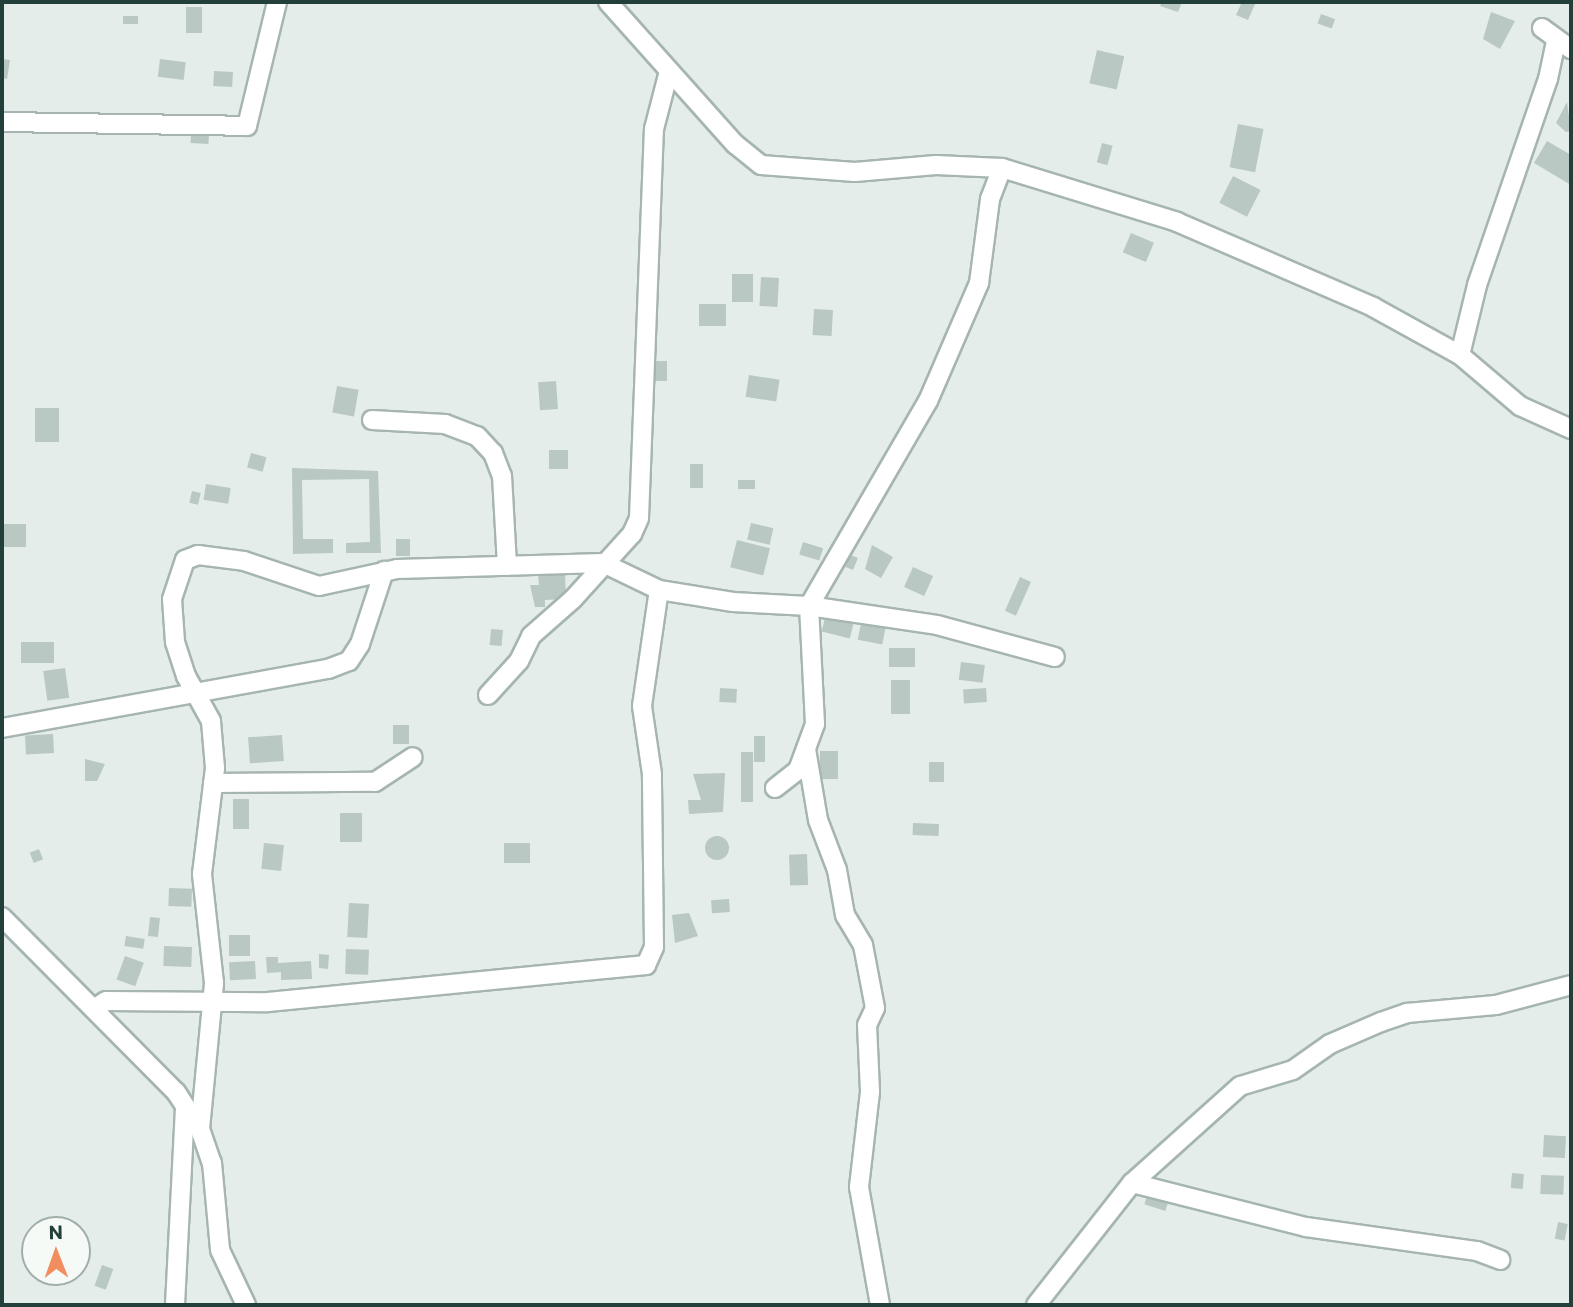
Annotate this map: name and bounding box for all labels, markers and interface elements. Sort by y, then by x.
north arrow [21,1216,91,1286]
text: N [48,1220,63,1243]

